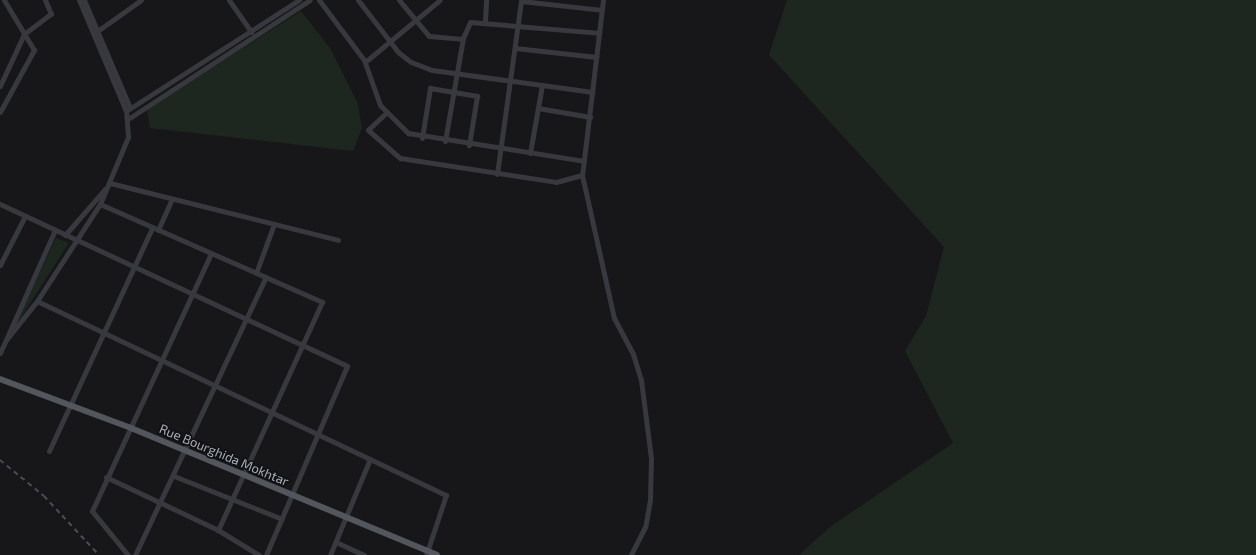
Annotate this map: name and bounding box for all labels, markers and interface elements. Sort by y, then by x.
street label: Rue Bourghida Mokhtar [157,421,291,489]

